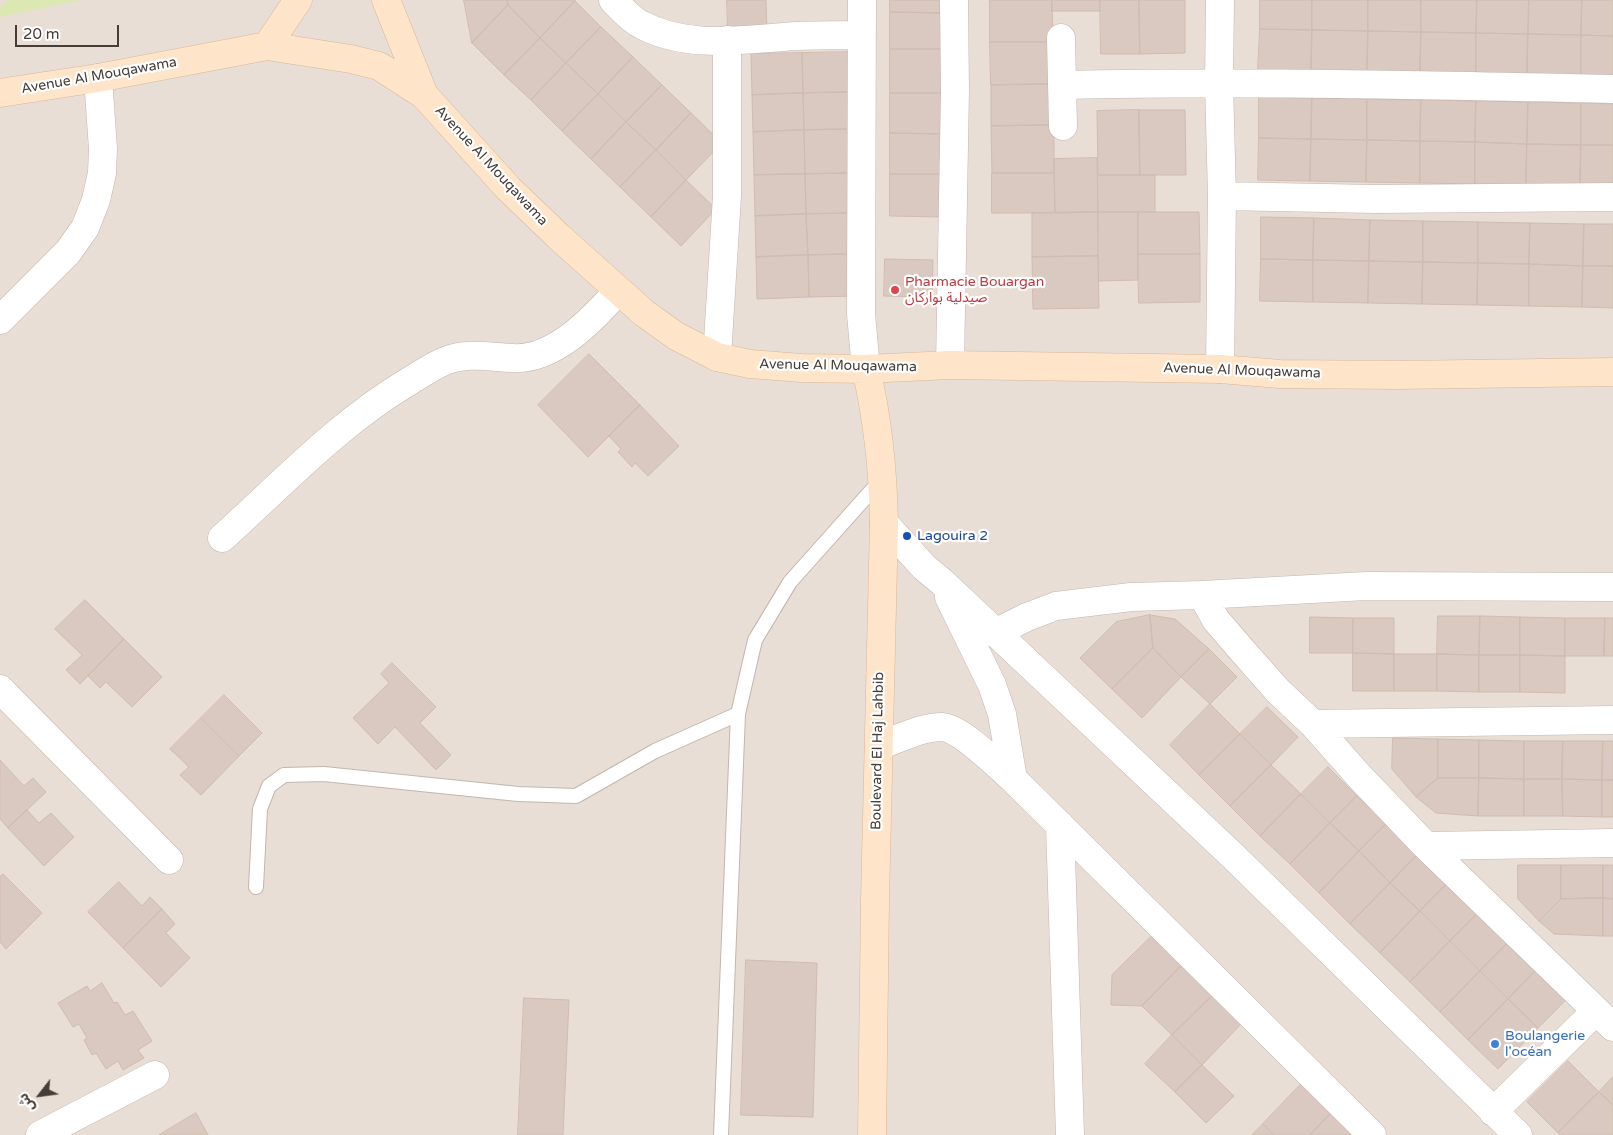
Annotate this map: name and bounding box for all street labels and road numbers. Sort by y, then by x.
street label: Avenue Al Mouqawama [20,54,178,98]
street label: Avenue Al Mouqawama [431,103,551,229]
street label: Avenue Al Mouqawama [759,356,917,376]
street label: Avenue Al Mouqawama [1163,360,1321,382]
street label: Boulevard El Haj Lahbib [868,672,888,830]

